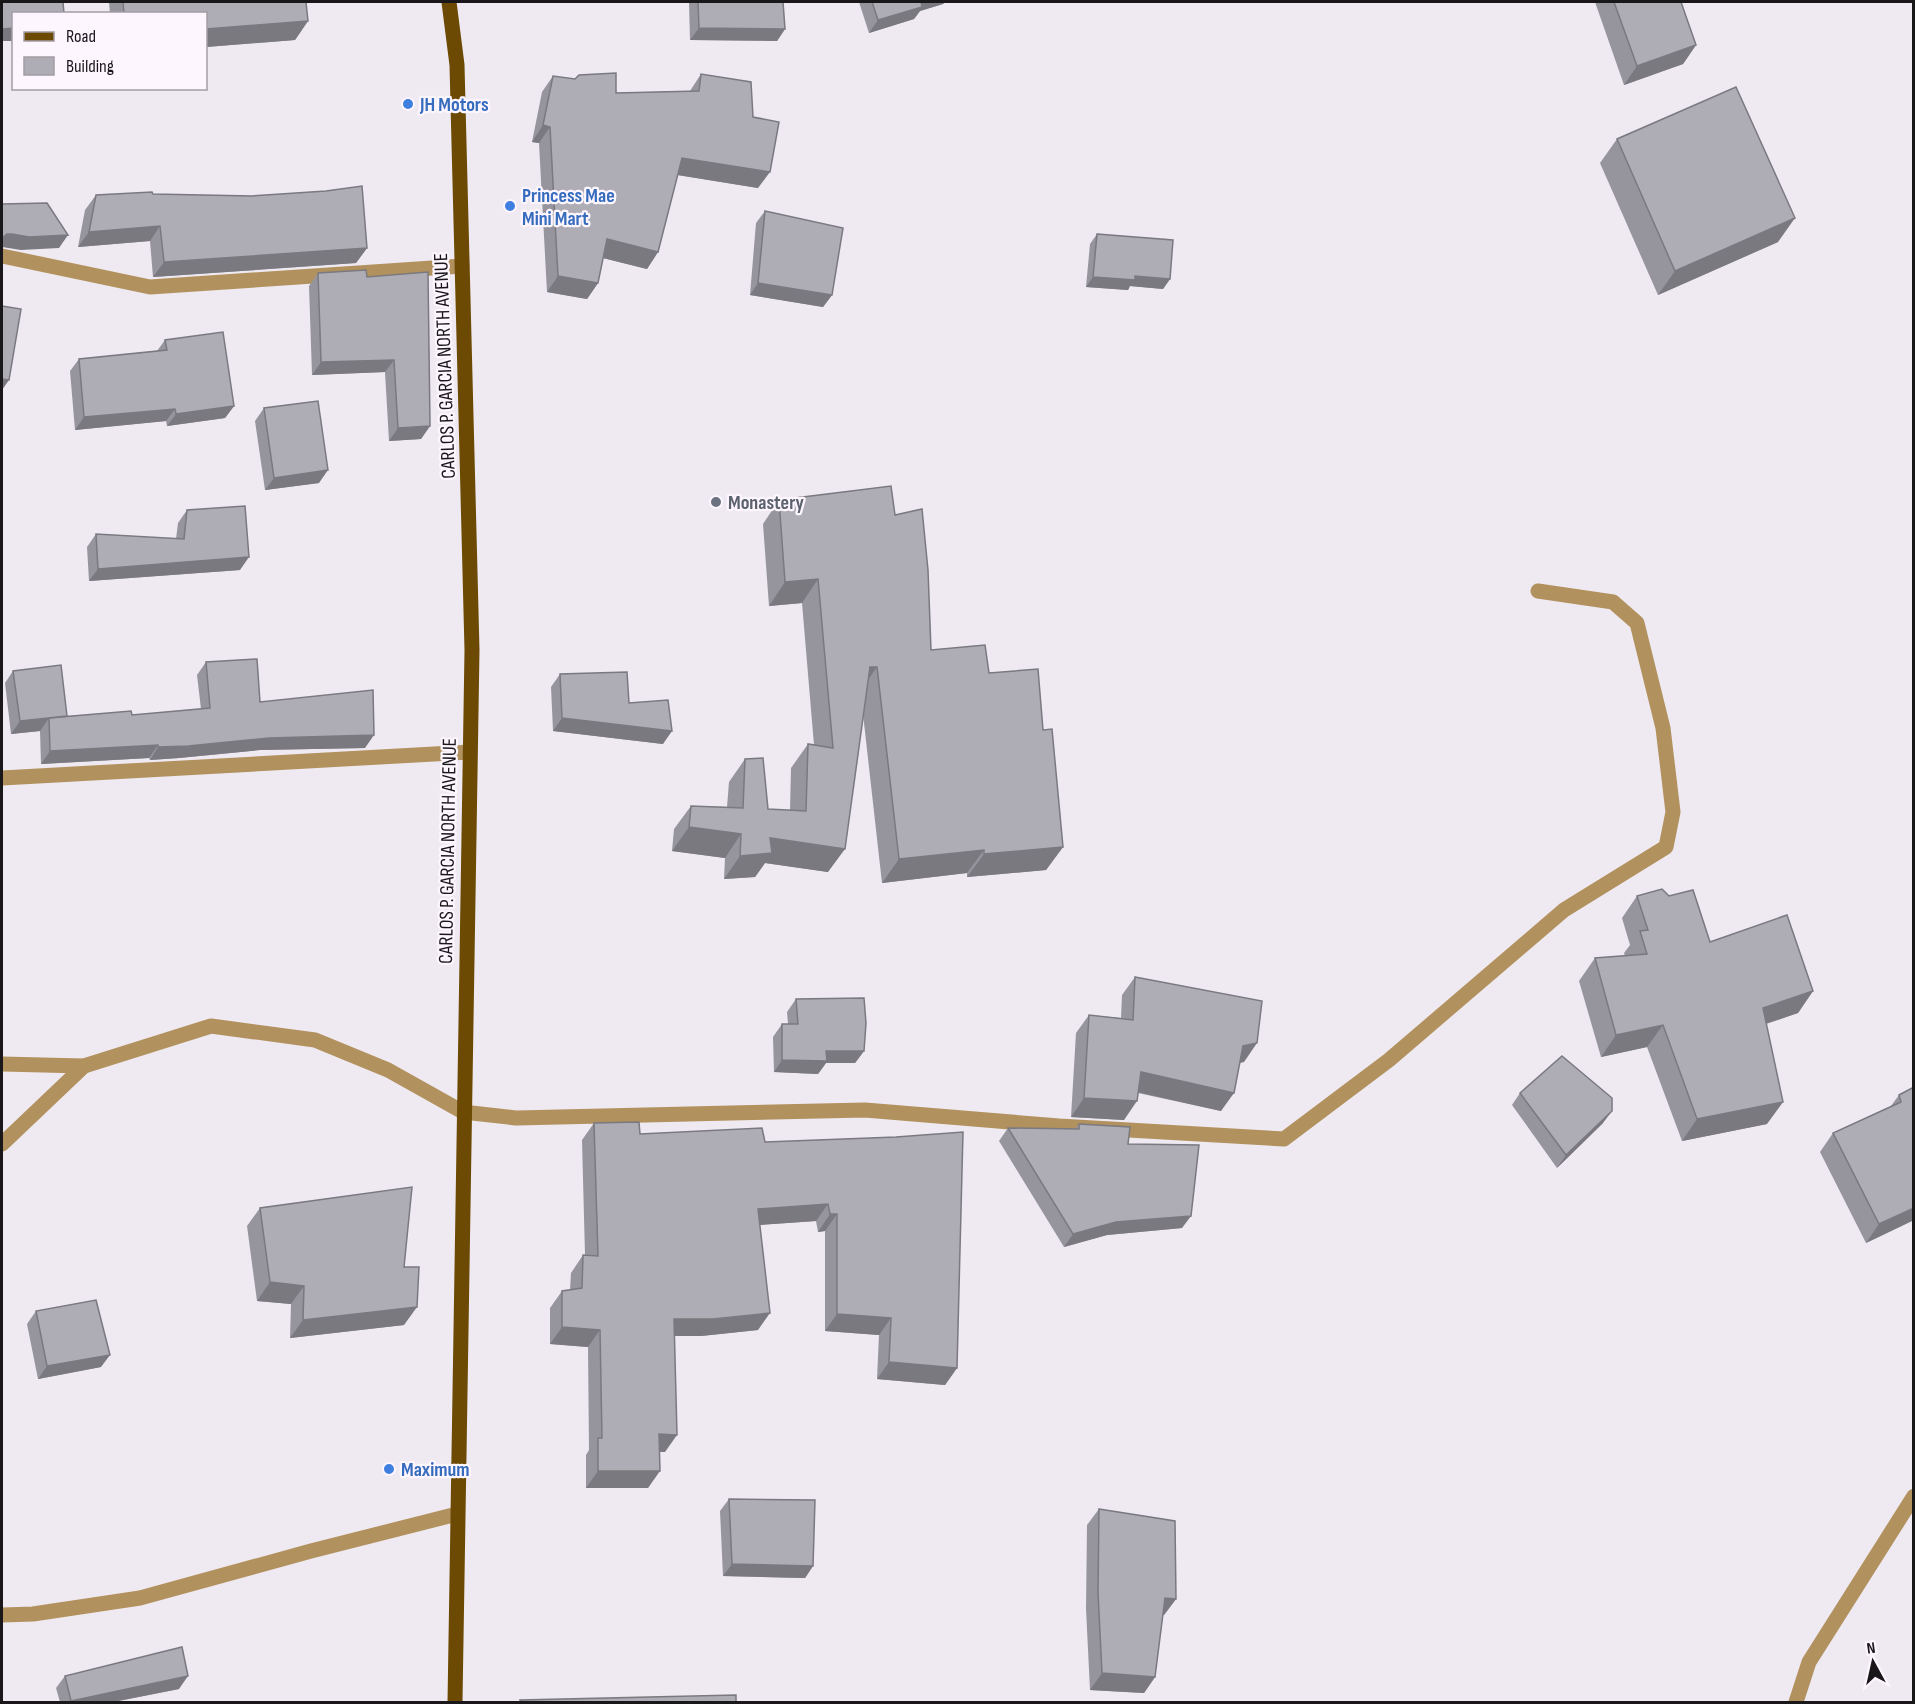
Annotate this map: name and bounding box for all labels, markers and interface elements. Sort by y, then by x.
legend [12,12,207,90]
text: Road [66,26,96,47]
text: Building [66,56,114,77]
place label: JH Motors [419,93,489,117]
marker: JH Motors [401,97,415,111]
place label: Princess Mae Mini Mart [522,184,615,231]
marker: Princess Mae Mini Mart [503,199,517,213]
street label: CARLOS P. GARCIA NORTH AVENUE [429,253,461,479]
place label: Monastery [728,491,805,515]
marker: Monastery [709,495,723,509]
street label: CARLOS P. GARCIA NORTH AVENUE [434,738,462,964]
place label: Maximum [401,1458,469,1482]
marker: Maximum [382,1462,396,1476]
north arrow [1843,1632,1903,1692]
text: N [1866,1639,1877,1659]

